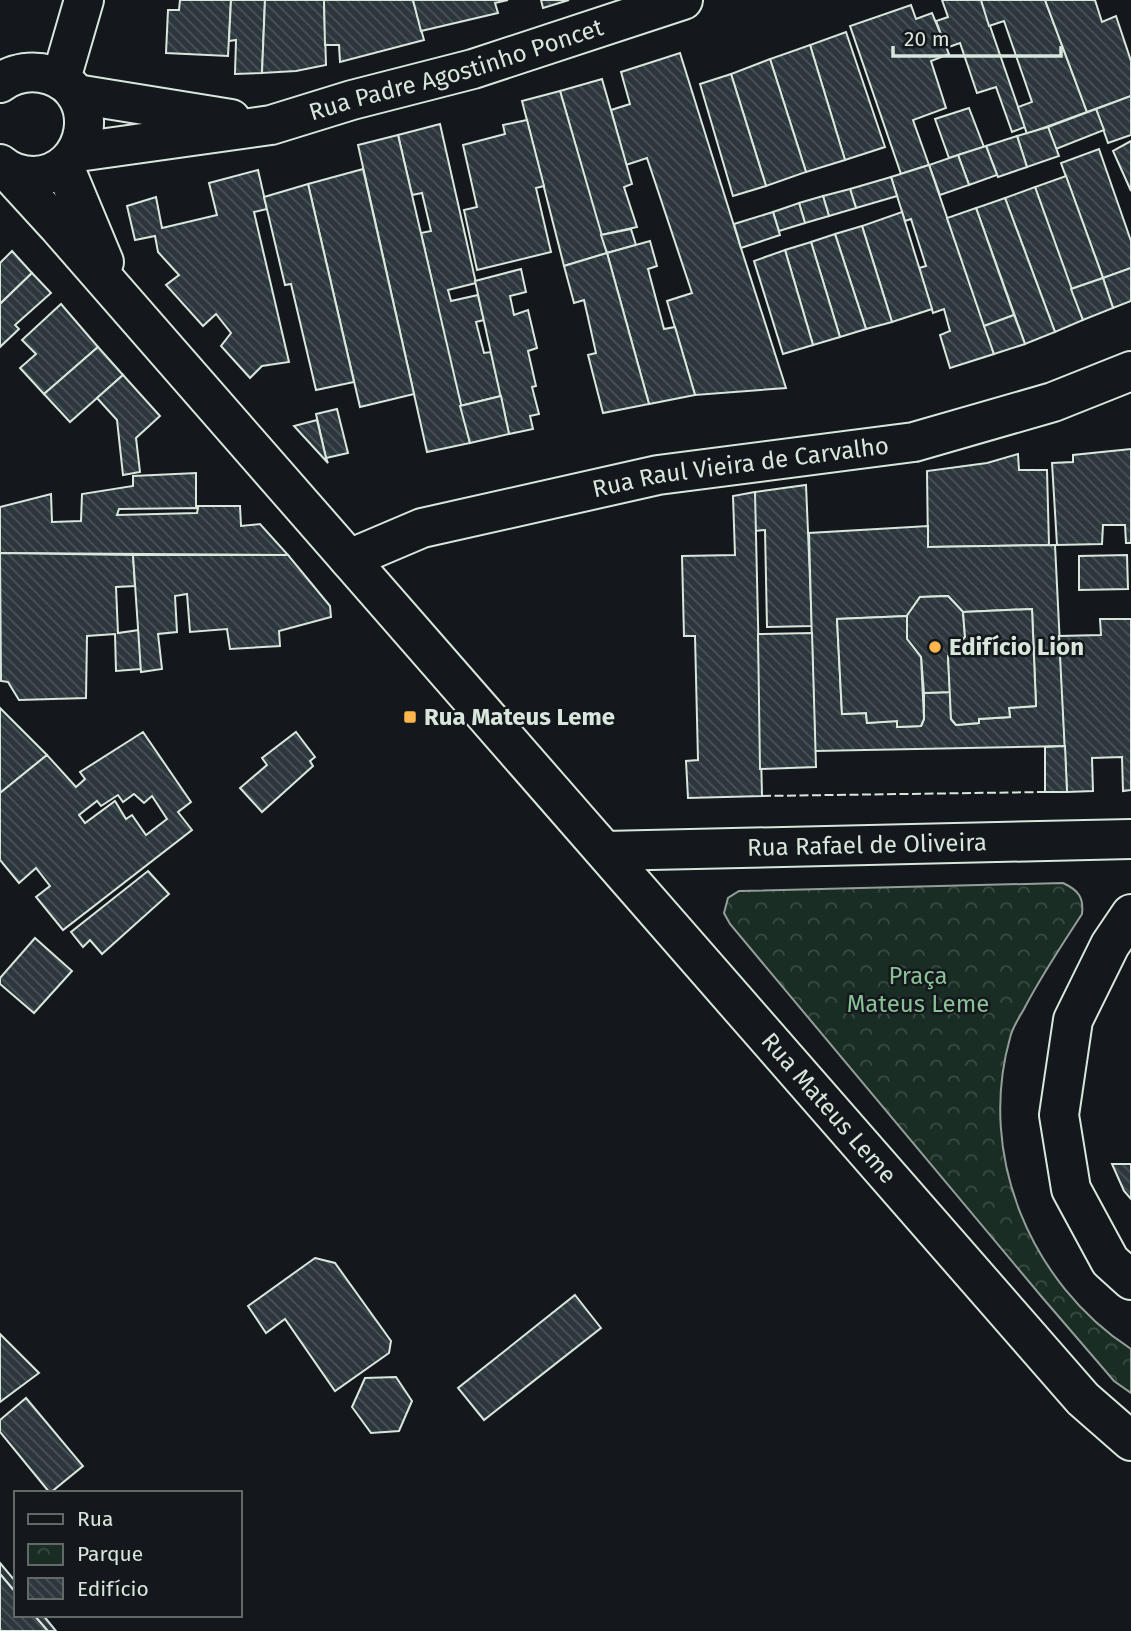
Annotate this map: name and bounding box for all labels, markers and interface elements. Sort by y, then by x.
street label: Rua Padre Agostinho Poncet [306,13,607,126]
scale bar [893,14,1061,58]
text: 20 m [904,26,950,52]
street label: Rua Raul Vieira de Carvalho [590,431,890,503]
place label: Edifício Lion [949,633,1084,661]
marker: Edifício Lion [927,639,943,655]
place label: Rua Mateus Leme [424,703,615,731]
marker: Rua Mateus Leme [402,709,418,725]
street label: Rua Rafael de Oliveira [747,828,987,862]
park label: Praça Mateus Leme [847,962,989,1018]
street label: Rua Mateus Leme [755,1027,902,1189]
legend [14,1491,242,1617]
text: Rua [77,1506,113,1532]
text: Parque [77,1541,143,1567]
text: Edifício [77,1576,149,1602]

